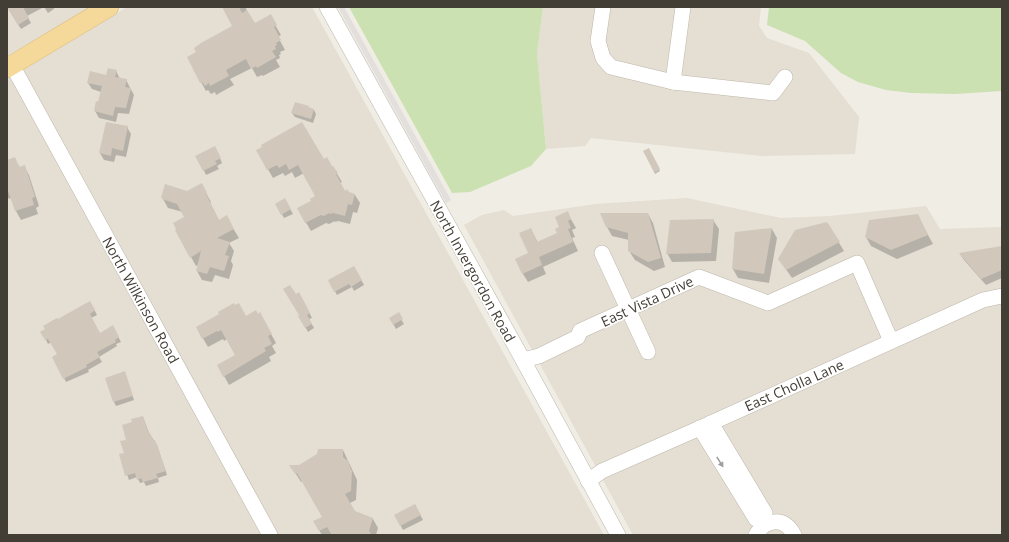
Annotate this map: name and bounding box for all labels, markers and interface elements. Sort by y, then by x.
street label: North Invergordon Road [426,197,520,345]
street label: North Wilkinson Road [98,233,184,367]
street label: East Vista Drive [598,271,696,331]
street label: East Cholla Lane [741,355,847,415]
one-way arrow [717,456,724,468]

